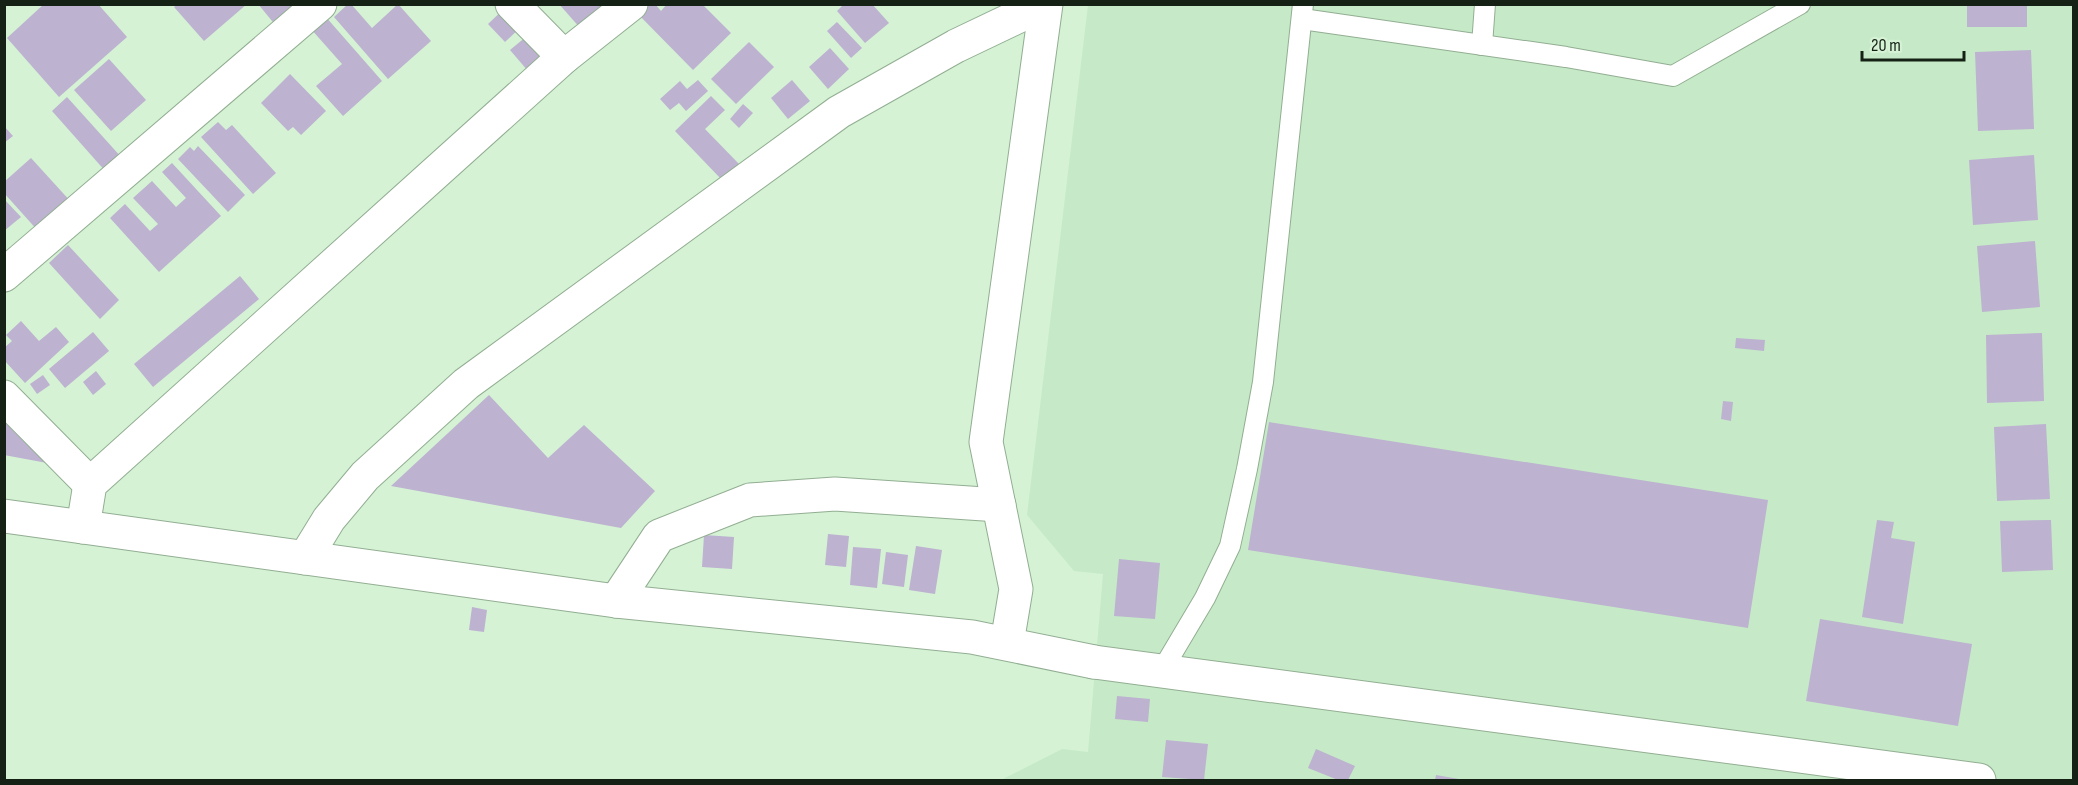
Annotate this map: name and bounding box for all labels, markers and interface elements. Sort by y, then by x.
scale bar [1862,24,1964,62]
text: 20 m [1871,35,1901,56]

